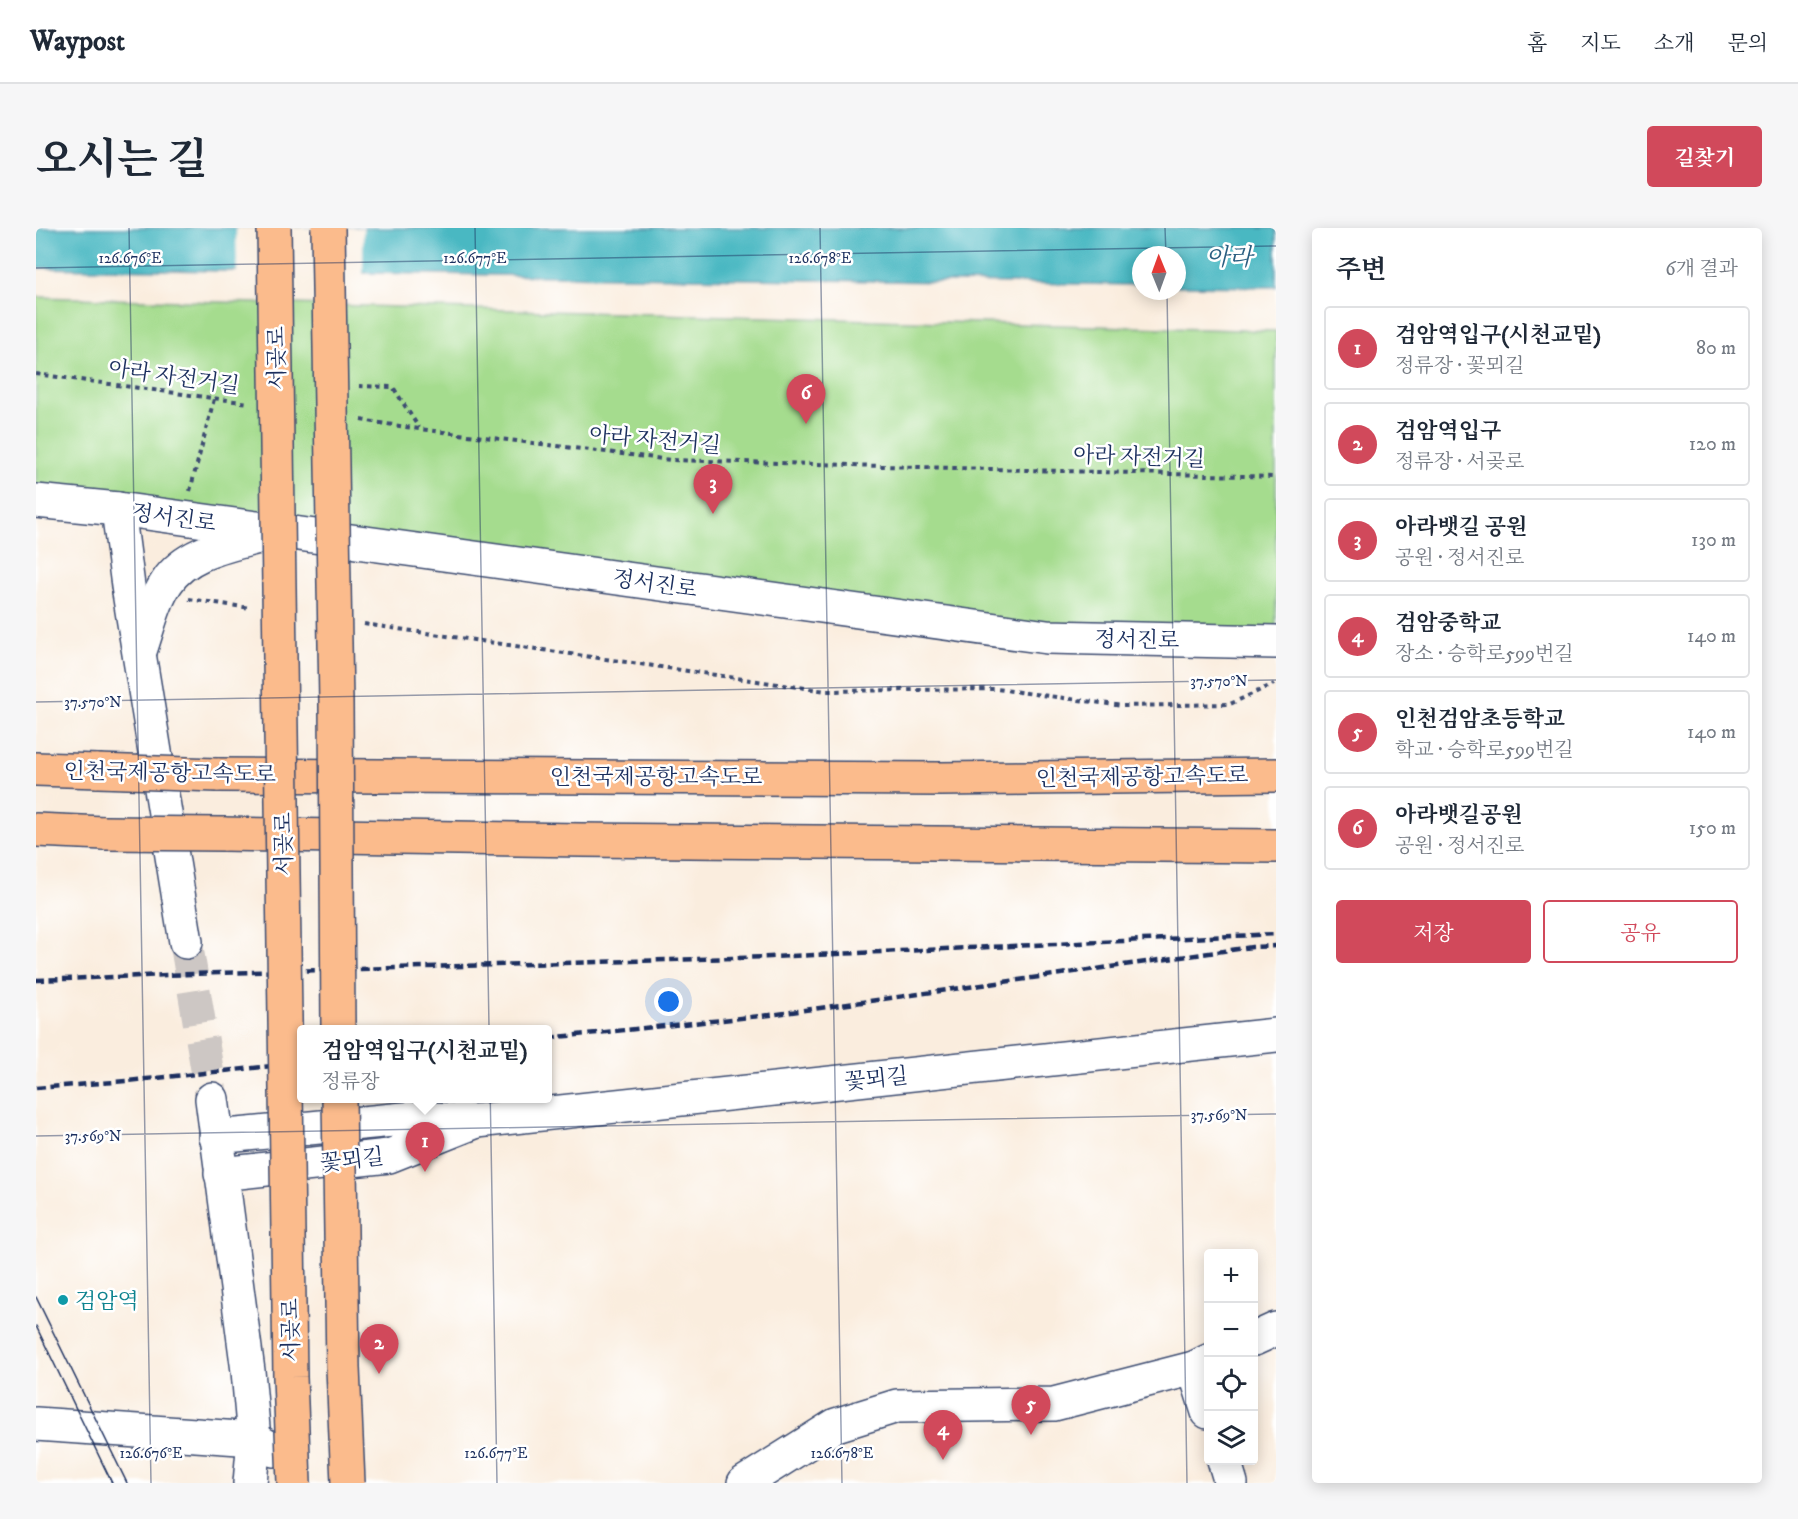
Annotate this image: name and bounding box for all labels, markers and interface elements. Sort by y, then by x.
text: Waypost [30,24,125,59]
text: 홈 [1527,31,1547,57]
text: 지도 [1580,31,1621,57]
text: 소개 [1654,31,1694,57]
text: 문의 [1727,31,1768,57]
button: 길찾기 [1647,126,1762,187]
text: 오시는 길 [36,135,207,187]
water label: 아라 [1206,243,1255,273]
north arrow [1132,246,1186,300]
text: 126.676°E [98,249,162,268]
text: 126.677°E [443,249,507,268]
text: 126.678°E [789,249,852,268]
text: 주변 [1336,254,1386,287]
text: 6개 결과 [1665,257,1738,282]
text: 검암역입구(시천교밑) [1395,322,1601,349]
street label: 서곶로 [263,326,292,390]
text: 1 [1354,336,1361,361]
text: 80 m [1696,336,1736,361]
text: 정류장 · 꽃뫼길 [1395,354,1524,379]
street label: 아라 자전거길 [106,355,241,400]
pin: 6 [786,374,826,424]
text: 검암역입구 [1395,418,1501,445]
street label: 아라 자전거길 [588,421,722,460]
text: 2 [1353,432,1362,457]
text: 120 m [1689,432,1736,457]
street label: 아라 자전거길 [1072,442,1205,473]
text: 정류장 · 서곶로 [1395,450,1524,475]
pin: 3 [694,464,732,514]
street label: 정서진로 [130,499,218,538]
text: 아라뱃길 공원 [1395,514,1527,541]
text: 3 [1354,528,1361,553]
text: 130 m [1691,528,1736,553]
text: 공원 · 정서진로 [1395,546,1524,571]
street label: 정서진로 [611,565,699,604]
text: 검암중학교 [1395,610,1501,637]
text: 4 [1352,624,1363,649]
text: 140 m [1687,624,1736,649]
street label: 정서진로 [1094,626,1180,655]
text: 장소 · 승학로599번길 [1395,642,1574,667]
text: 37.570°N [1190,672,1248,691]
text: 37.570°N [64,693,122,712]
text: 인천검암초등학교 [1395,706,1565,733]
text: 5 [1353,720,1362,745]
text: 140 m [1687,720,1736,745]
text: 학교 · 승학로599번길 [1395,738,1574,763]
street label: 인천국제공항고속도로 [63,758,276,789]
street label: 인천국제공항고속도로 [1036,762,1249,793]
street label: 인천국제공항고속도로 [550,764,762,791]
text: 아라뱃길공원 [1395,802,1523,829]
street label: 서곶로 [270,812,299,876]
text: 6 [1352,816,1363,841]
text: 150 m [1689,816,1736,841]
text: 공원 · 정서진로 [1395,834,1524,859]
button: 저장 [1336,900,1531,963]
button: 공유 [1543,900,1738,963]
your location [654,987,683,1016]
popup [297,1025,552,1103]
text: 검암역입구(시천교밑) [322,1038,527,1065]
street label: 꽃뫼길 [843,1063,909,1096]
text: 정류장 [322,1070,380,1095]
text: 37.569°N [1191,1106,1247,1125]
pin: 1 [406,1122,444,1172]
text: 37.569°N [65,1127,121,1146]
street label: 꽃뫼길 [319,1143,385,1178]
map controls [1204,1249,1258,1465]
button: + [1204,1249,1258,1303]
place label: 검암역 [75,1288,139,1315]
marker: 검암역 [56,1293,70,1307]
street label: 서곶로 [277,1298,306,1362]
button: − [1204,1303,1258,1357]
pin: 2 [360,1324,398,1374]
button: locate [1204,1357,1258,1411]
pin: 5 [1012,1386,1050,1435]
pin: 4 [924,1410,962,1460]
button: layers [1204,1411,1258,1465]
text: 126.676°E [119,1444,183,1463]
text: 126.677°E [464,1444,528,1463]
text: 126.678°E [811,1444,874,1463]

